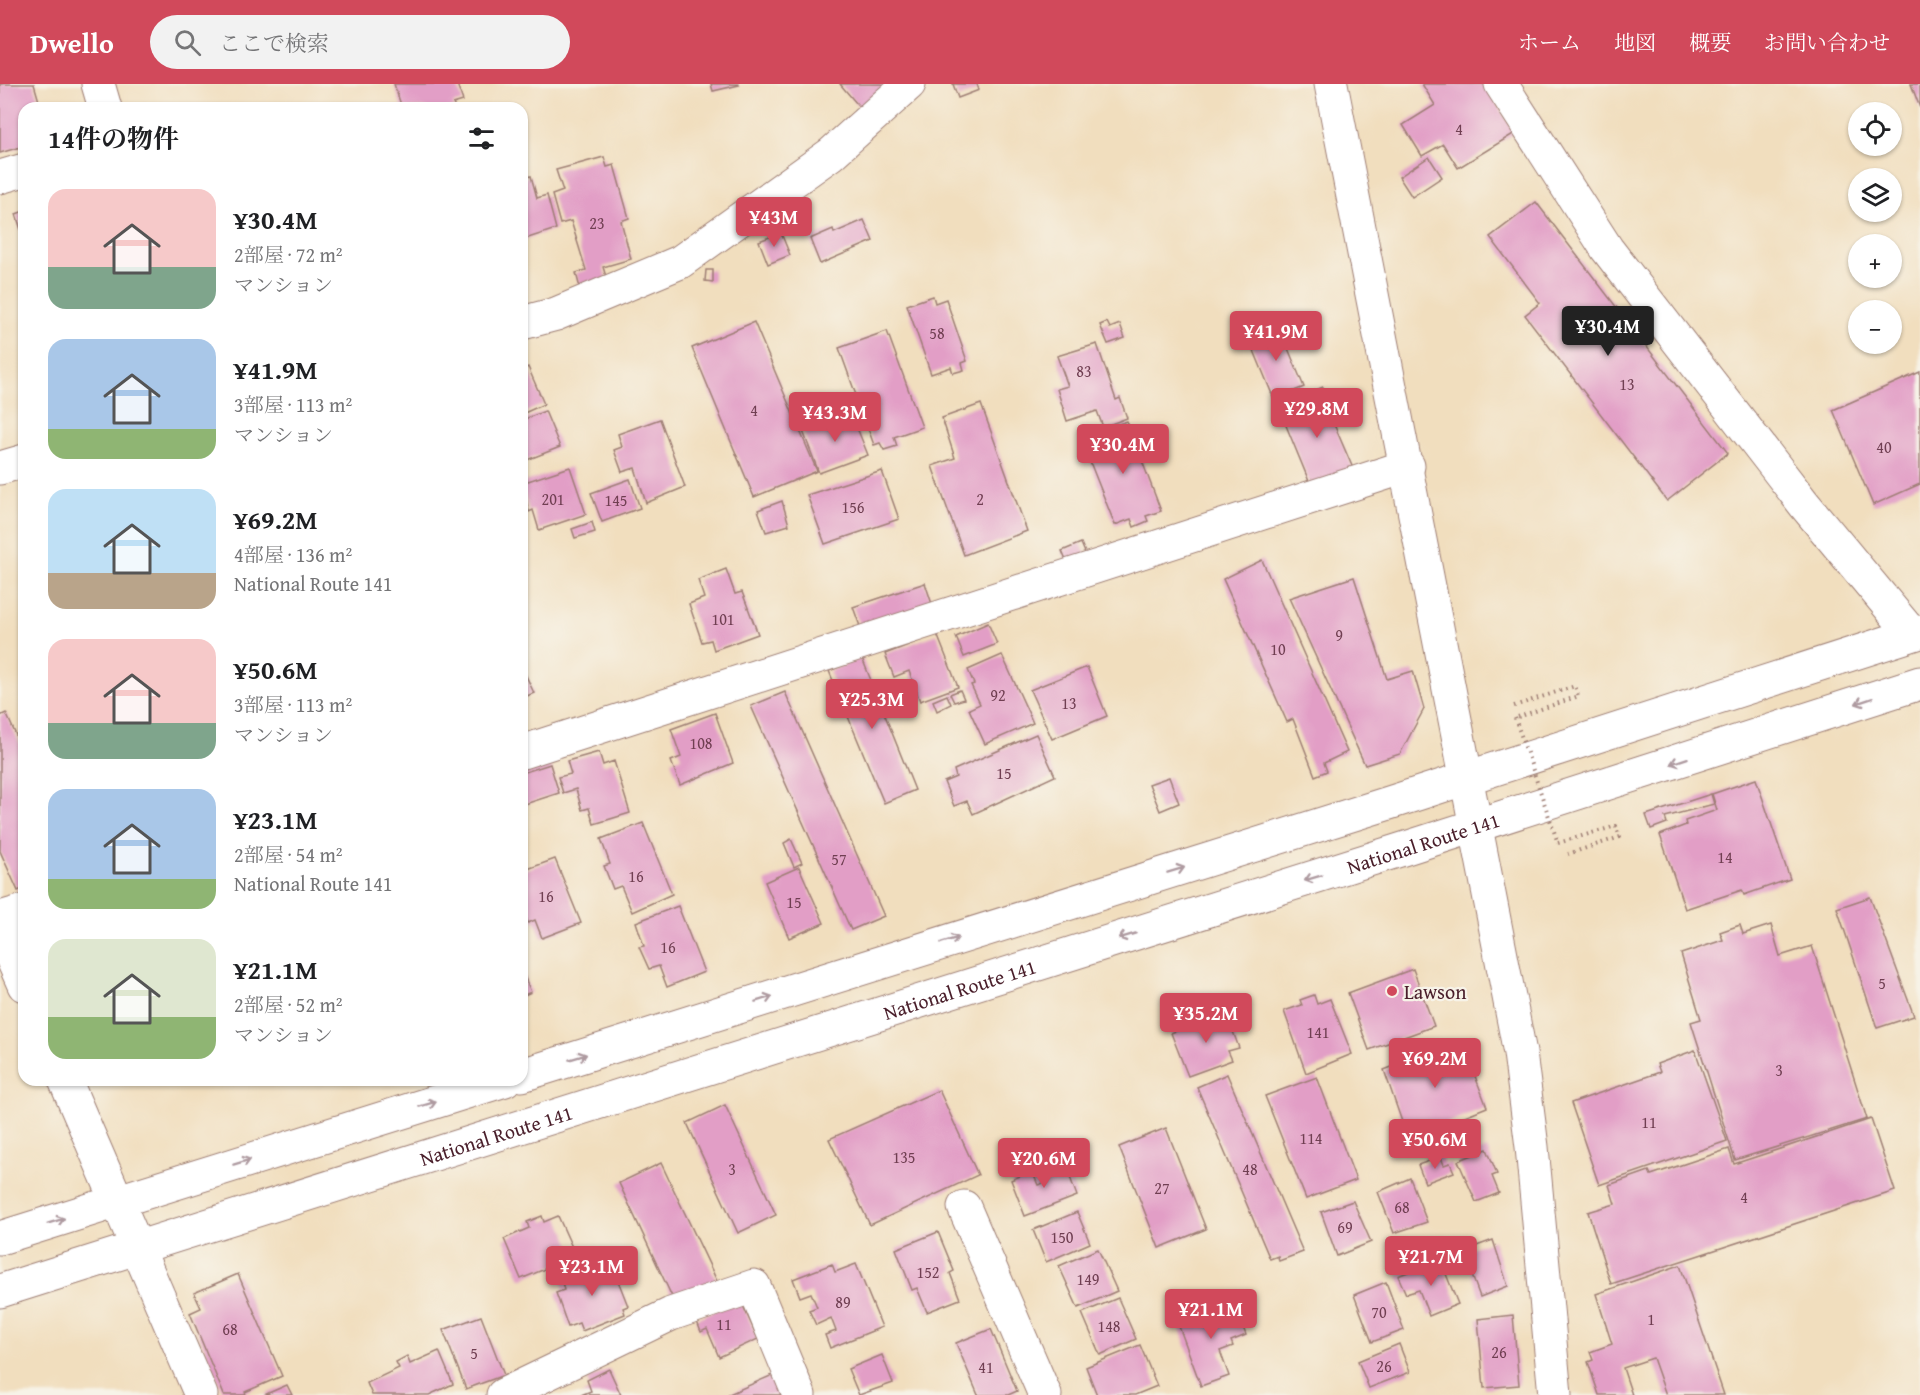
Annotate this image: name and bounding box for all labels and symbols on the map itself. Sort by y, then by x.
house number: 4 [1455,117,1463,141]
pin: ¥43M [738,197,810,248]
house number: 23 [589,211,605,235]
pin: ¥30.4M [1559,306,1657,357]
pin: ¥41.9M [1227,311,1325,362]
house number: 58 [929,321,945,345]
house number: 83 [1076,359,1092,383]
house number: 13 [1619,372,1635,396]
pin: ¥29.8M [1268,388,1366,439]
pin: ¥43.3M [786,392,884,443]
house number: 4 [750,398,758,422]
pin: ¥30.4M [1074,424,1172,475]
house number: 40 [1876,435,1892,459]
house number: 201 [541,487,565,511]
house number: 2 [976,487,984,511]
house number: 145 [604,488,628,512]
house number: 156 [841,495,865,519]
house number: 101 [711,607,735,631]
house number: 9 [1335,623,1343,647]
house number: 10 [1270,637,1286,661]
pin: ¥25.3M [823,679,921,730]
house number: 92 [990,683,1006,707]
house number: 13 [1061,691,1077,715]
one-way arrow [1855,696,1874,707]
house number: 108 [689,731,713,755]
one-way arrow [1670,756,1689,767]
house number: 15 [996,761,1012,785]
street label: National Route 141 [1343,805,1503,880]
house number: 14 [1717,845,1733,869]
house number: 57 [831,847,847,871]
one-way arrow [1166,863,1185,874]
house number: 16 [628,864,644,888]
one-way arrow [1304,873,1323,884]
house number: 16 [538,884,554,908]
house number: 15 [786,890,802,914]
one-way arrow [1118,931,1137,942]
one-way arrow [940,934,959,945]
house number: 16 [660,935,676,959]
street label: National Route 141 [880,951,1039,1026]
house number: 5 [1878,971,1886,995]
place label: Lawson [1404,977,1466,1006]
marker: Lawson [1385,984,1399,998]
one-way arrow [754,993,773,1004]
pin: ¥35.2M [1157,993,1255,1044]
house number: 141 [1306,1020,1330,1044]
pin: ¥69.2M [1386,1038,1484,1089]
one-way arrow [568,1051,587,1062]
house number: 3 [1775,1058,1783,1082]
street label: National Route 141 [416,1097,576,1172]
one-way arrow [418,1098,437,1109]
house number: 11 [1641,1110,1657,1134]
pin: ¥50.6M [1386,1119,1484,1170]
house number: 114 [1299,1126,1323,1150]
pin: ¥20.6M [995,1138,1093,1189]
house number: 135 [892,1145,916,1169]
one-way arrow [232,1156,251,1167]
house number: 3 [728,1157,736,1181]
house number: 48 [1242,1157,1258,1181]
house number: 27 [1154,1176,1170,1200]
house number: 4 [1740,1185,1748,1209]
house number: 68 [1394,1195,1410,1219]
one-way arrow [46,1215,65,1226]
house number: 69 [1337,1215,1353,1239]
house number: 150 [1050,1225,1074,1249]
pin: ¥21.7M [1382,1236,1480,1287]
pin: ¥23.1M [543,1246,641,1297]
house number: 152 [916,1260,940,1284]
house number: 149 [1076,1267,1100,1291]
pin: ¥21.1M [1162,1289,1260,1340]
house number: 89 [835,1290,851,1314]
house number: 70 [1371,1300,1387,1324]
house number: 1 [1647,1307,1655,1331]
house number: 11 [716,1312,732,1336]
house number: 148 [1097,1314,1121,1338]
house number: 68 [222,1317,238,1341]
house number: 26 [1491,1340,1507,1364]
house number: 5 [470,1341,478,1365]
house number: 26 [1376,1354,1392,1378]
house number: 41 [978,1355,994,1379]

